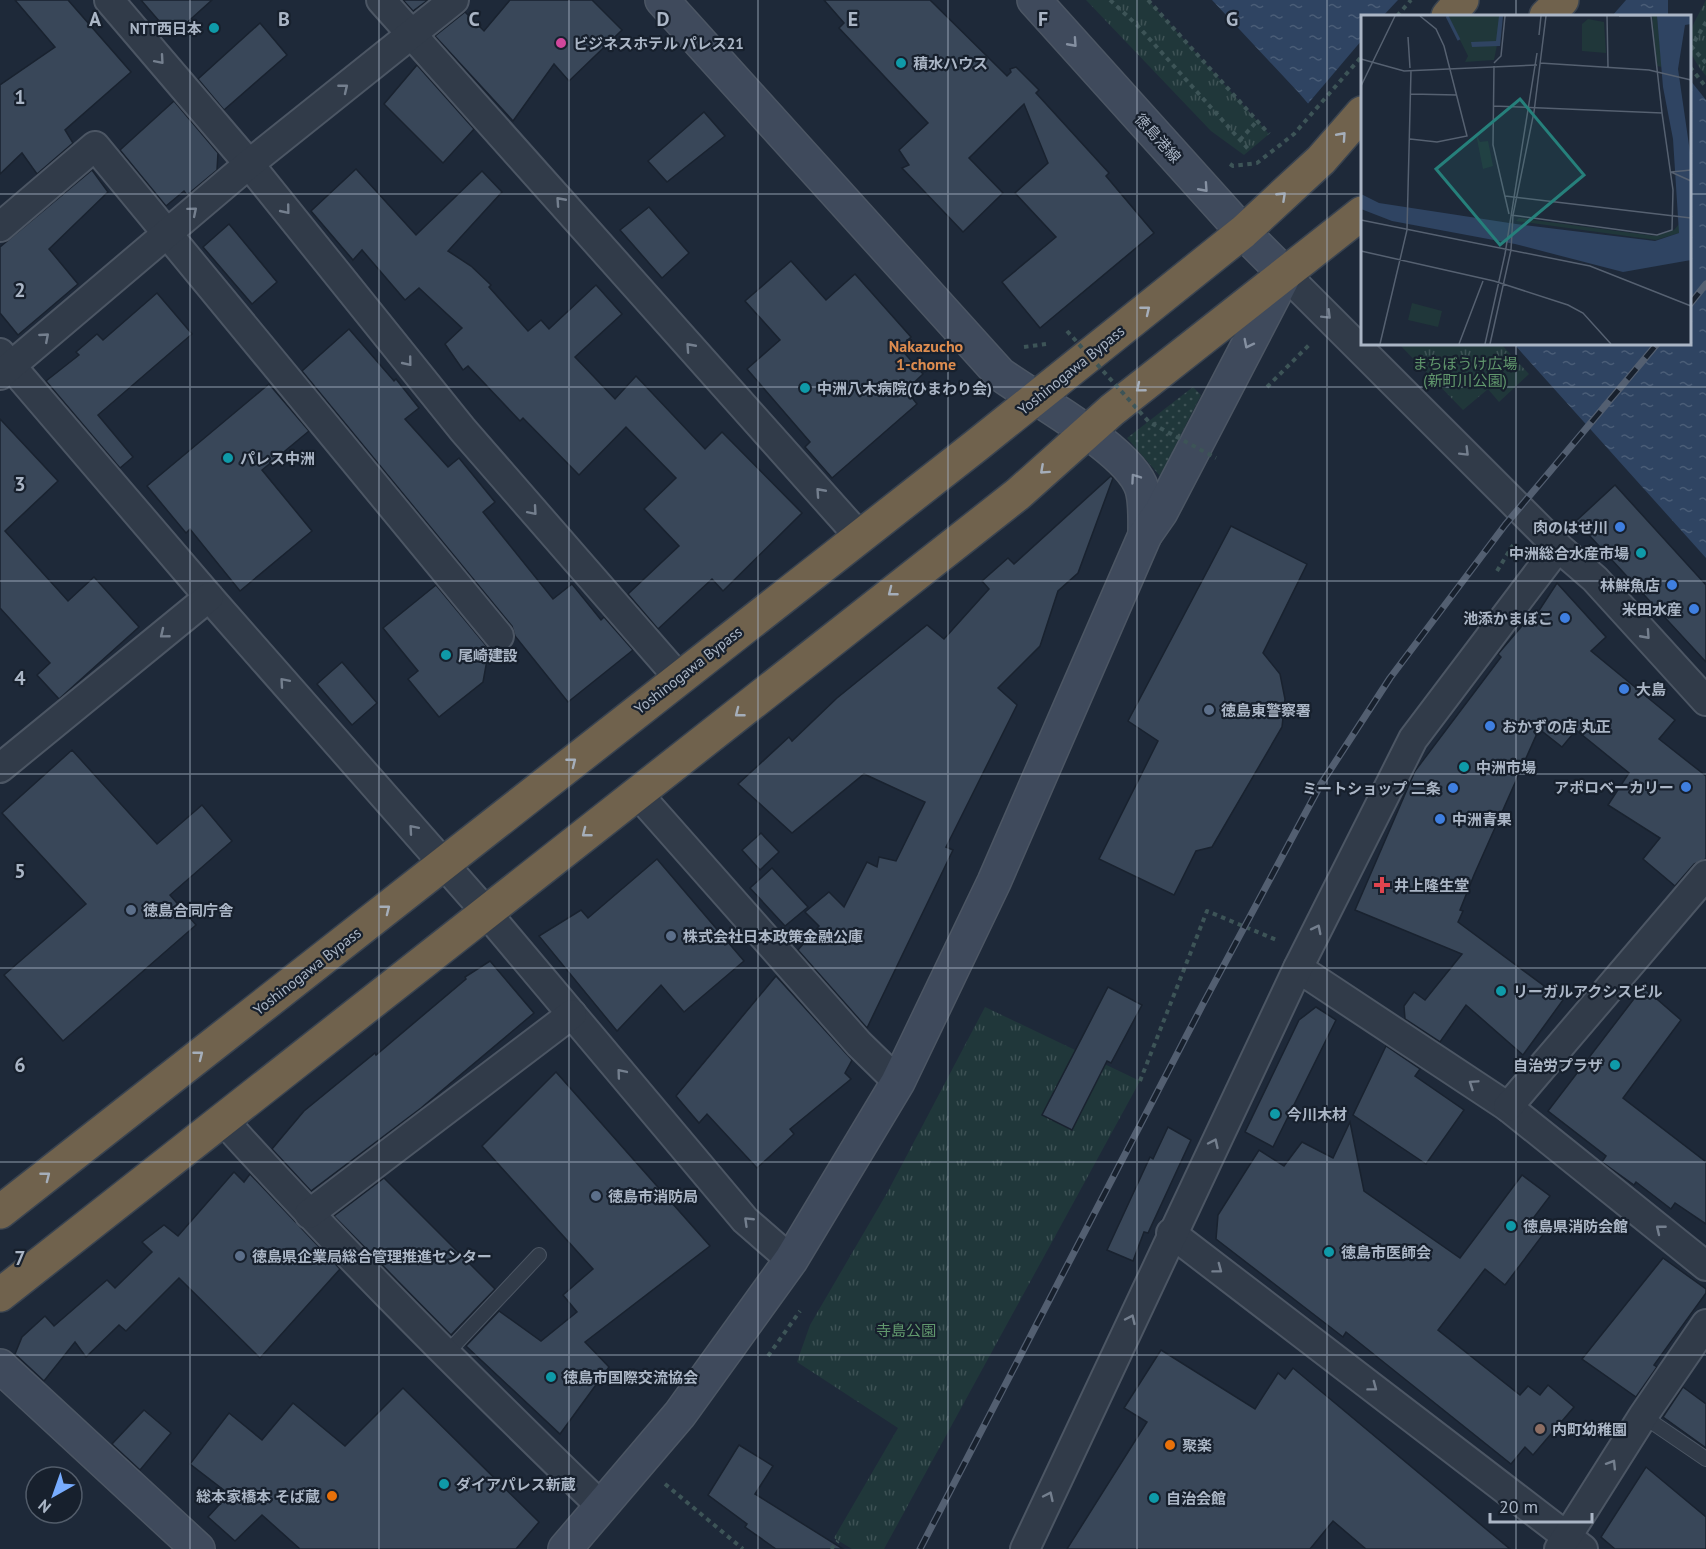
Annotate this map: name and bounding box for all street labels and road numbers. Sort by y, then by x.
street label: 徳島港線 [1131,109,1185,167]
street label: Yoshinogawa Bypass [1014,321,1128,419]
street label: Yoshinogawa Bypass [630,622,746,718]
street label: Yoshinogawa Bypass [249,923,365,1019]

